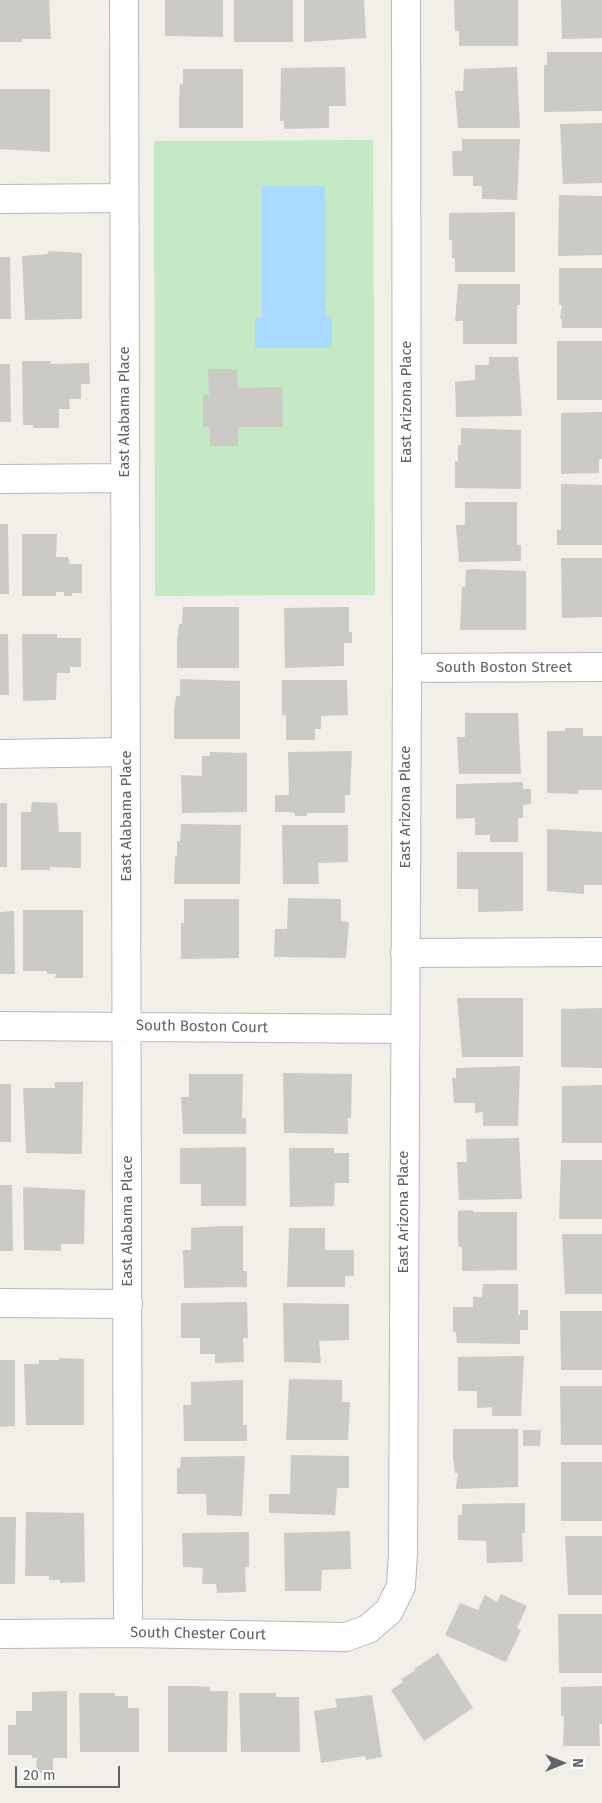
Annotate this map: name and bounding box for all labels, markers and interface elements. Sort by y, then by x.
street label: East Arizona Place [398,340,416,464]
street label: East Alabama Place [116,346,134,478]
street label: South Boston Street [436,659,572,677]
street label: East Arizona Place [397,745,415,869]
street label: East Alabama Place [118,750,136,882]
street label: South Boston Court [136,1017,268,1037]
street label: East Arizona Place [395,1150,413,1274]
street label: East Alabama Place [119,1155,137,1287]
street label: South Chester Court [130,1624,266,1644]
north arrow [537,1738,587,1788]
scale bar [18,1756,122,1788]
text: N [569,1758,586,1768]
text: 20 m [23,1766,56,1784]

